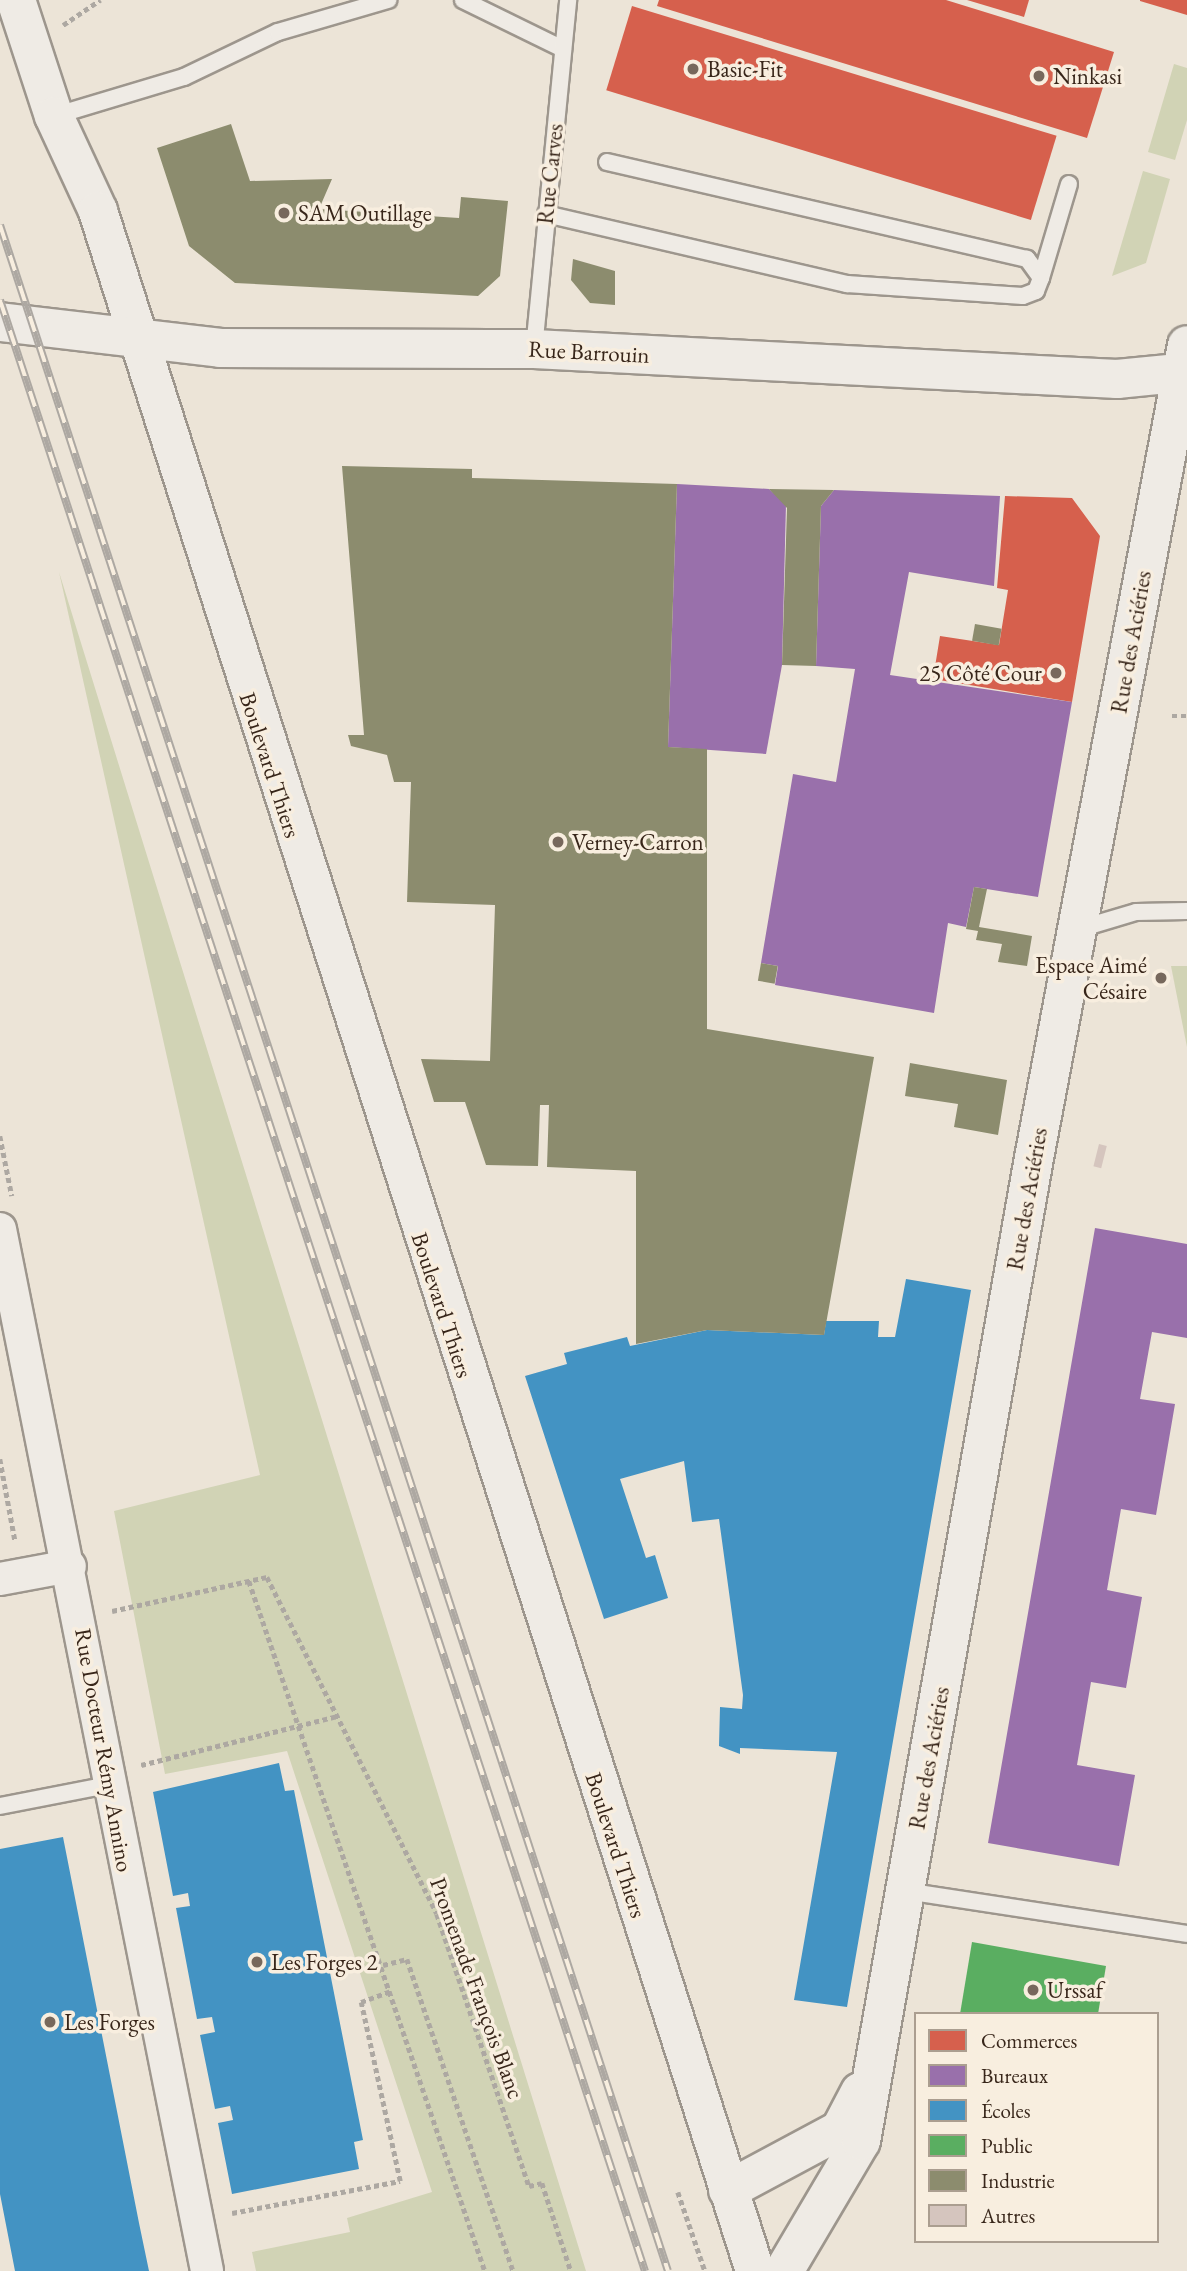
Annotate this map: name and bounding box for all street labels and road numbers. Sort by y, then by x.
street label: Rue Carves [531,122,569,226]
street label: Rue Barrouin [528,335,650,369]
street label: Rue des Aciéries [1105,569,1157,715]
street label: Boulevard Thiers [233,689,307,841]
street label: Rue des Aciéries [1001,1126,1053,1272]
street label: Boulevard Thiers [405,1229,479,1381]
street label: Rue Docteur Rémy Annino [69,1626,139,1874]
street label: Rue des Aciéries [903,1685,955,1831]
street label: Boulevard Thiers [579,1769,653,1921]
street label: Promenade François Blanc [424,1874,530,2102]

